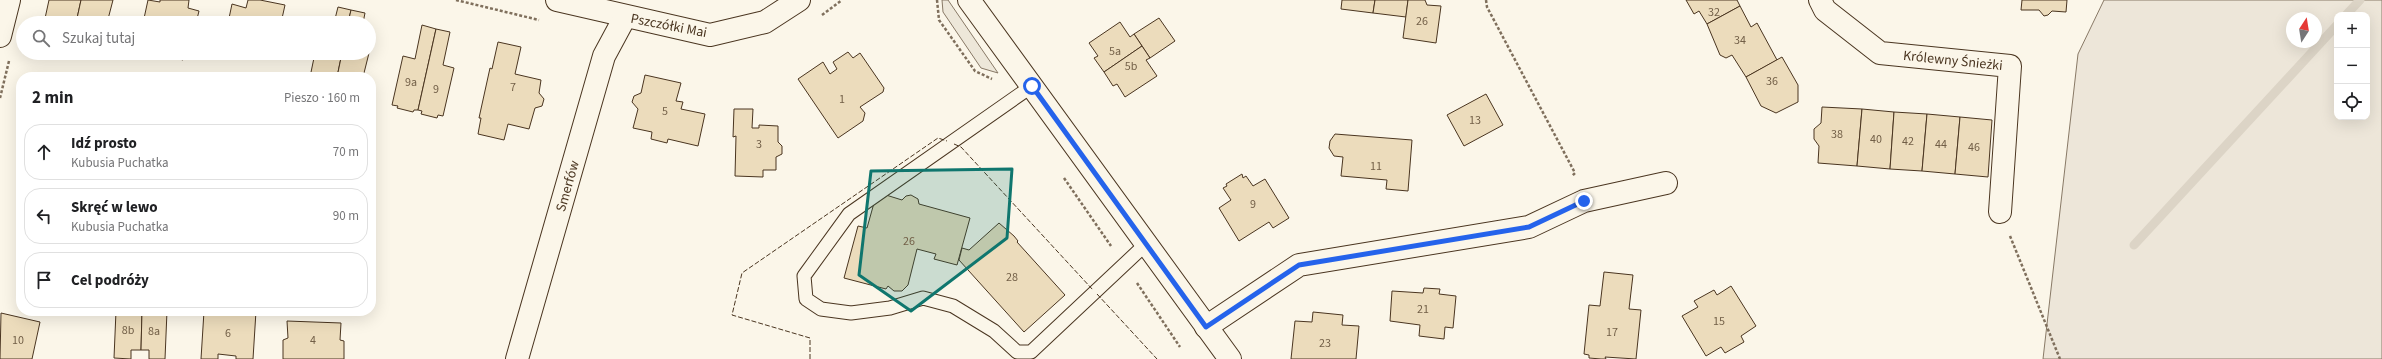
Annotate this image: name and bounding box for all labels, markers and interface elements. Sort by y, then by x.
house number: 32 [1708,4,1720,21]
street label: Pszczółki Mai [629,9,709,43]
north arrow [2286,12,2322,48]
map controls [2334,12,2370,120]
button: + [2334,12,2370,48]
house number: 26 [1416,13,1428,30]
search box [16,16,376,60]
icon: search [30,27,52,49]
text: Szukaj tutaj [62,28,135,49]
house number: 34 [1734,32,1746,49]
house number: 5a [1109,43,1121,60]
street label: Królewny Śnieżki [1902,46,2004,76]
button: − [2334,48,2370,84]
house number: 5b [1125,58,1138,75]
house number: 36 [1766,73,1778,90]
house number: 9a [405,74,417,91]
route start [1023,77,1041,95]
house number: 7 [510,79,516,96]
house number: 9 [433,81,439,98]
button: locate [2334,84,2370,120]
text: 2 min [32,86,73,110]
text: Pieszo · 160 m [284,89,360,107]
house number: 1 [839,91,845,108]
house number: 5 [662,103,668,120]
house number: 13 [1469,112,1481,129]
house number: 38 [1831,126,1843,143]
house number: 40 [1870,131,1882,148]
text: Idź prosto [71,133,137,154]
house number: 42 [1902,133,1914,150]
house number: 3 [756,136,762,153]
house number: 44 [1935,136,1947,153]
house number: 46 [1968,139,1980,156]
icon: ahead [33,141,55,163]
text: 70 m [333,143,359,161]
text: Kubusia Puchatka [71,154,169,172]
street label: Smerfów [551,158,585,214]
house number: 11 [1370,158,1382,175]
route end [1575,192,1593,210]
house number: 9 [1250,196,1256,213]
text: Skręć w lewo [71,197,158,218]
icon: left [33,205,55,227]
text: 90 m [333,207,359,225]
text: Kubusia Puchatka [71,218,169,236]
house number: 26 [903,233,915,250]
icon: arrive [33,269,55,291]
house number: 28 [1006,269,1018,286]
text: Cel podróży [71,270,149,291]
house number: 21 [1417,301,1429,318]
house number: 15 [1713,313,1725,330]
house number: 8b [122,322,135,339]
house number: 8a [148,323,160,340]
house number: 17 [1606,324,1618,341]
house number: 6 [225,325,231,342]
house number: 10 [12,332,24,349]
house number: 4 [310,332,316,349]
house number: 23 [1319,335,1331,352]

